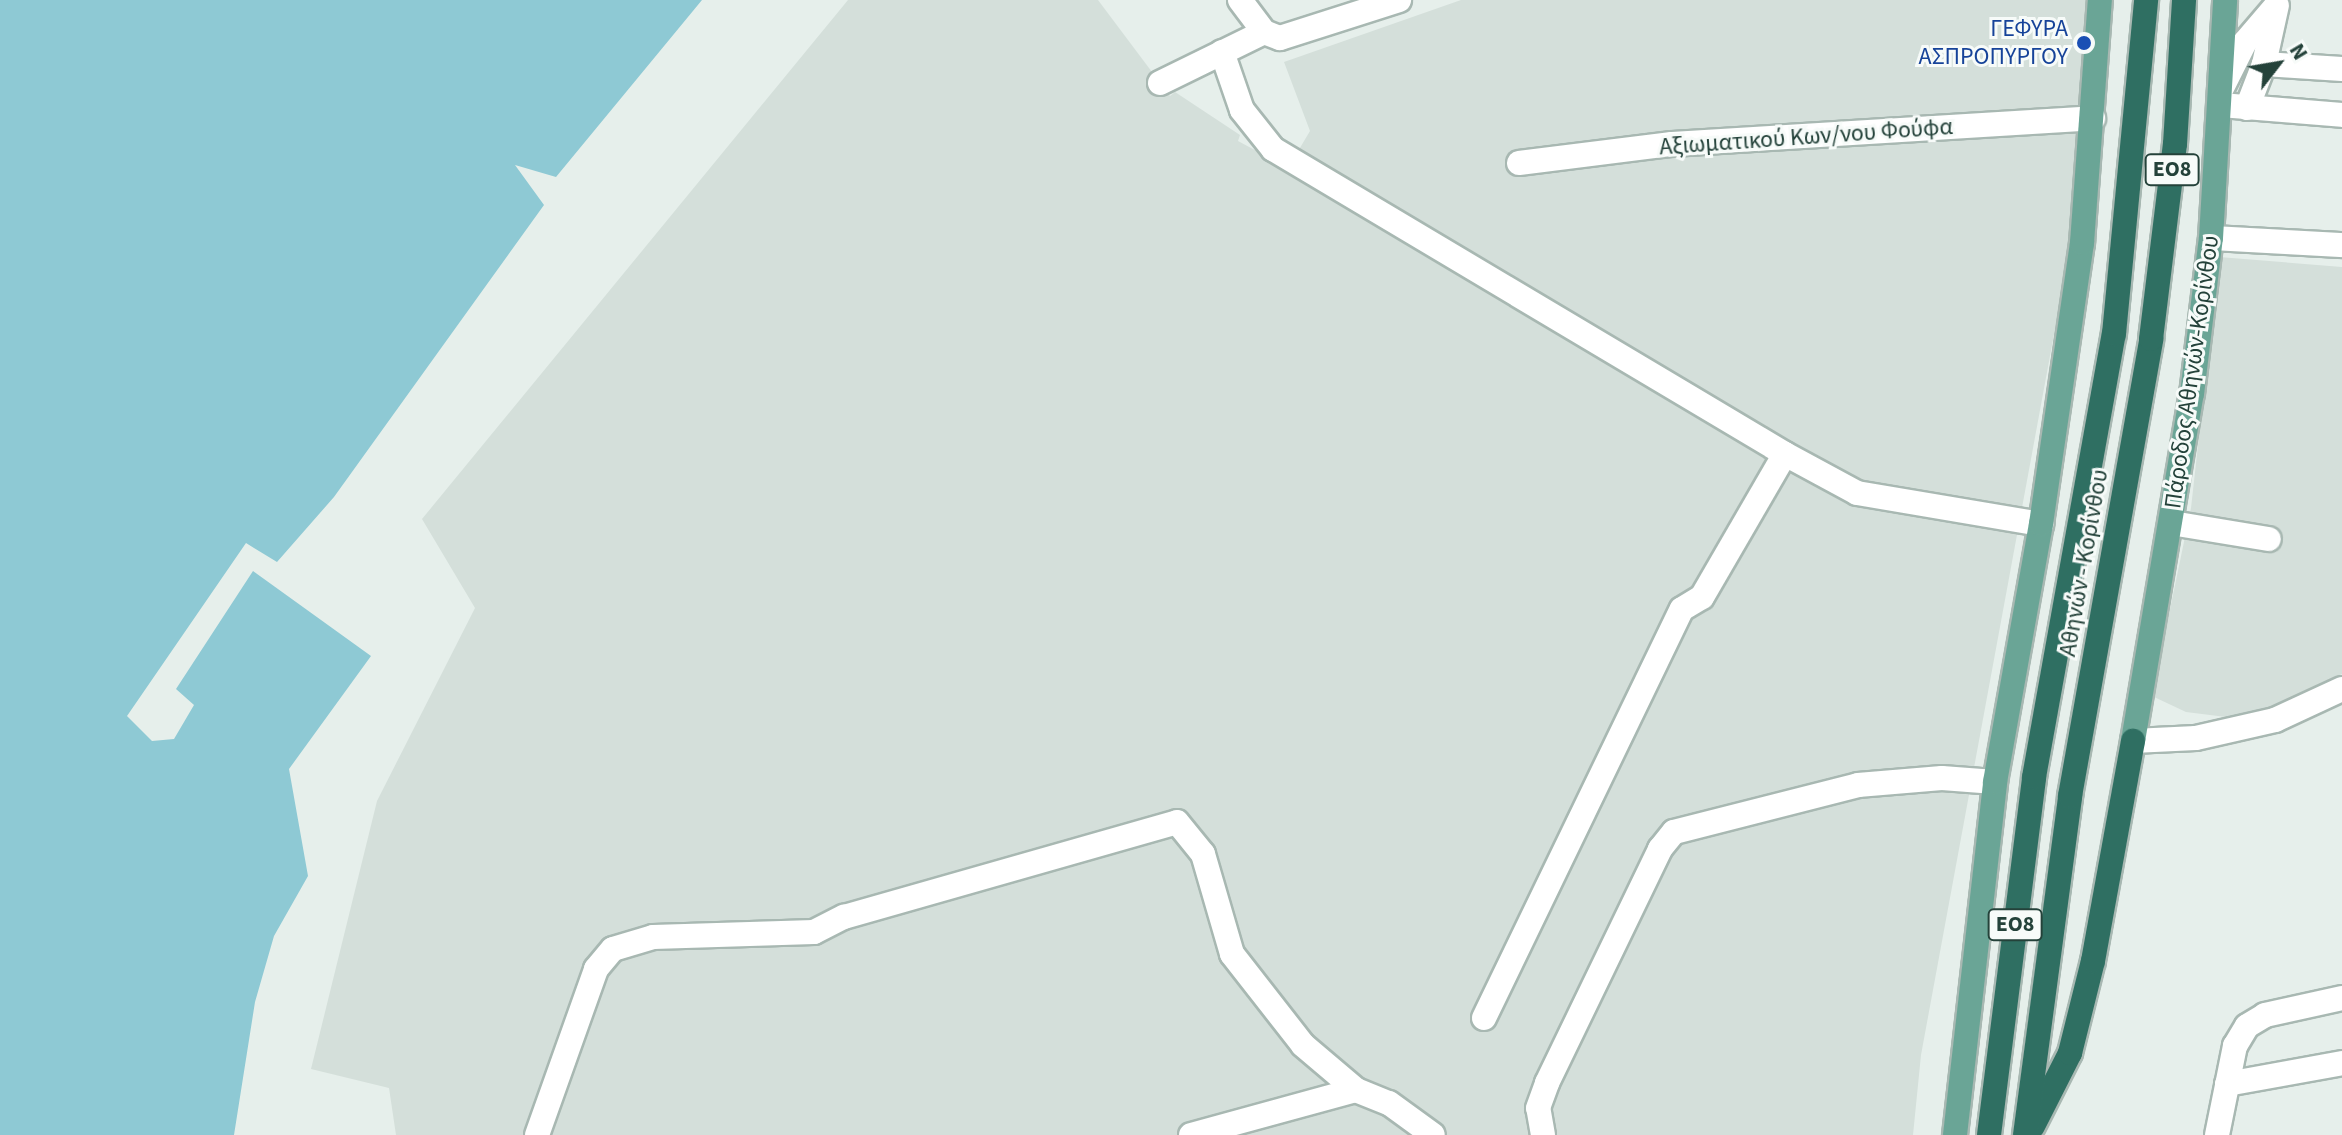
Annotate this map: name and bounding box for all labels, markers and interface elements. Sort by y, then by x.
place label: ΓΕΦΥΡΑ ΑΣΠΡΟΠΥΡΓΟΥ [1919,15,2068,71]
north arrow [2238,24,2318,104]
marker: ΓΕΦΥΡΑ ΑΣΠΡΟΠΥΡΓΟΥ [2075,34,2093,52]
text: N [2281,37,2316,66]
street label: Αξιωματικού Κων/νου Φούφα [1658,112,1954,162]
road number: ΕΟ8 [2144,152,2200,188]
street label: Πάροδος Αθηνών-Κορίνθου [2159,234,2225,510]
street label: Αθηνών - Κορίνθου [2053,467,2115,659]
road number: ΕΟ8 [1987,907,2043,943]

